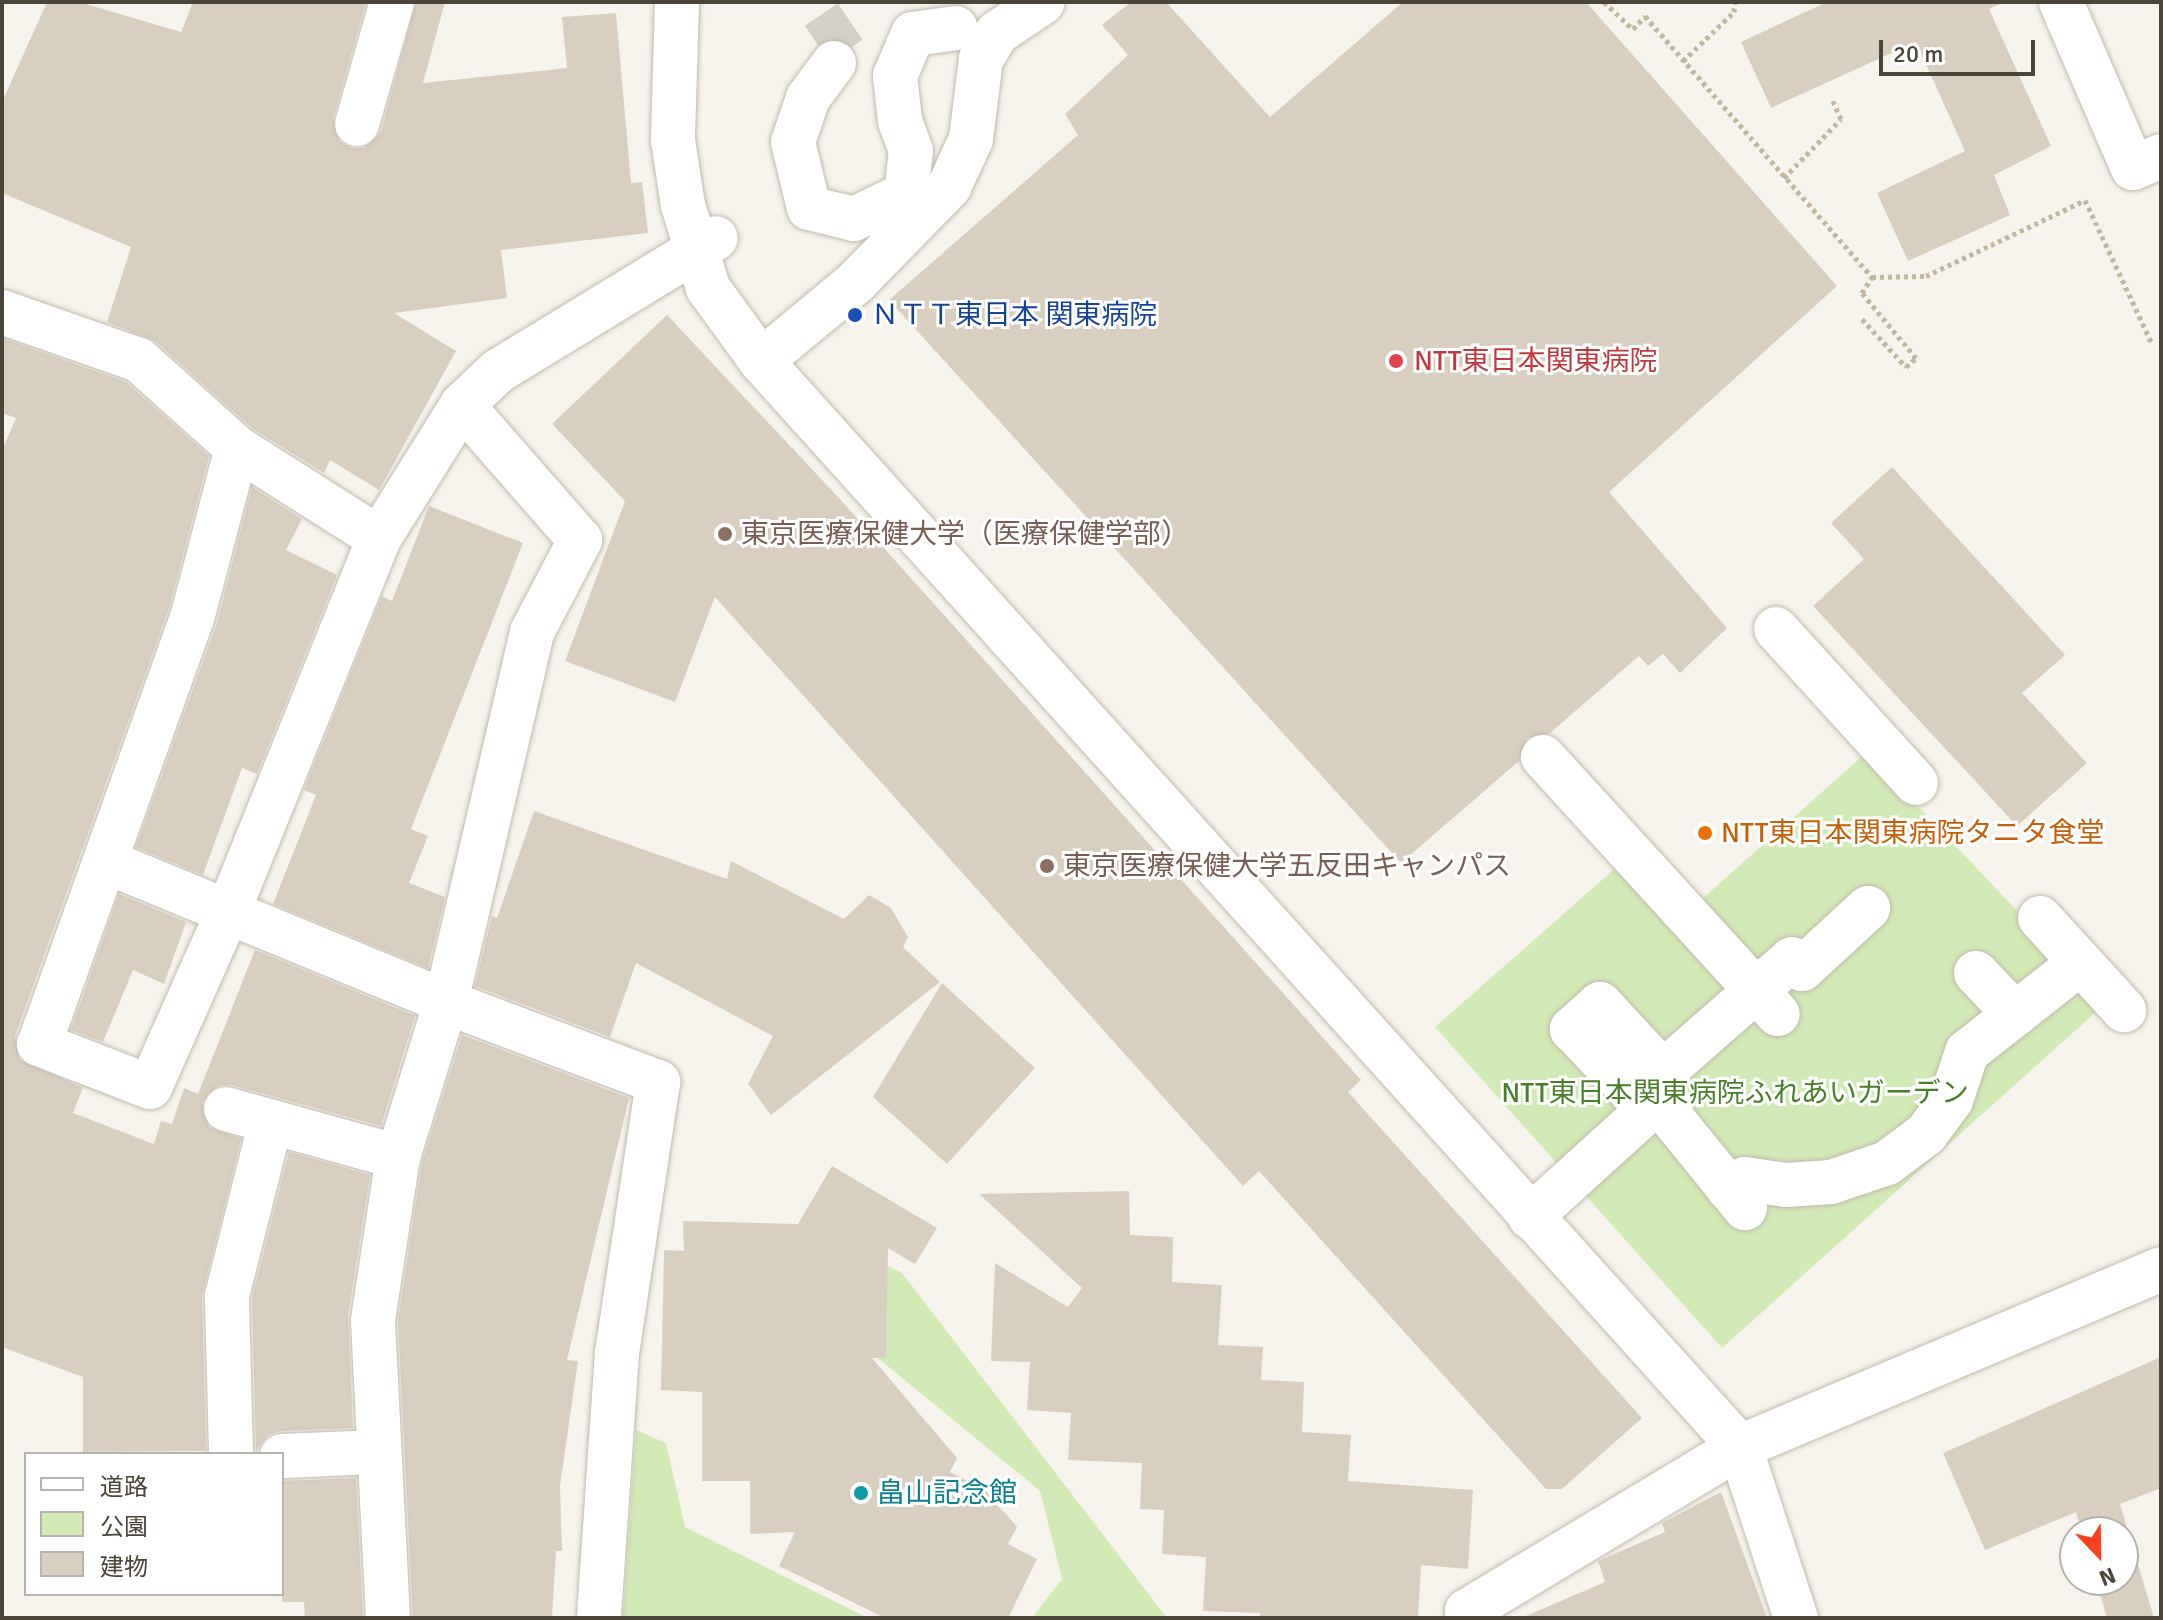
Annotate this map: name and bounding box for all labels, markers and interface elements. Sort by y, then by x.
scale bar [1883,24,2039,74]
text: 20 m [1893,39,1943,69]
place label: ＮＴＴ東日本 関東病院 [871,298,1157,332]
marker: ＮＴＴ東日本 関東病院 [846,306,864,324]
place label: NTT東日本関東病院 [1414,344,1657,378]
marker: NTT東日本関東病院 [1385,350,1407,372]
place label: 東京医療保健大学（医療保健学部） [741,517,1189,551]
marker: 東京医療保健大学（医療保健学部） [716,525,734,543]
place label: NTT東日本関東病院タニタ食堂 [1721,816,2104,850]
marker: NTT東日本関東病院タニタ食堂 [1696,824,1714,842]
place label: 東京医療保健大学五反田キャンパス [1063,849,1511,883]
marker: 東京医療保健大学五反田キャンパス [1038,857,1056,875]
park label: NTT東日本関東病院ふれあいガーデン [1501,1076,1969,1110]
legend [24,1452,284,1596]
text: 道路 [100,1472,148,1502]
place label: 畠山記念館 [877,1476,1017,1510]
marker: 畠山記念館 [852,1484,870,1502]
text: 公園 [100,1512,148,1542]
north arrow [2059,1516,2139,1596]
text: 建物 [100,1552,148,1582]
text: N [2095,1561,2120,1592]

